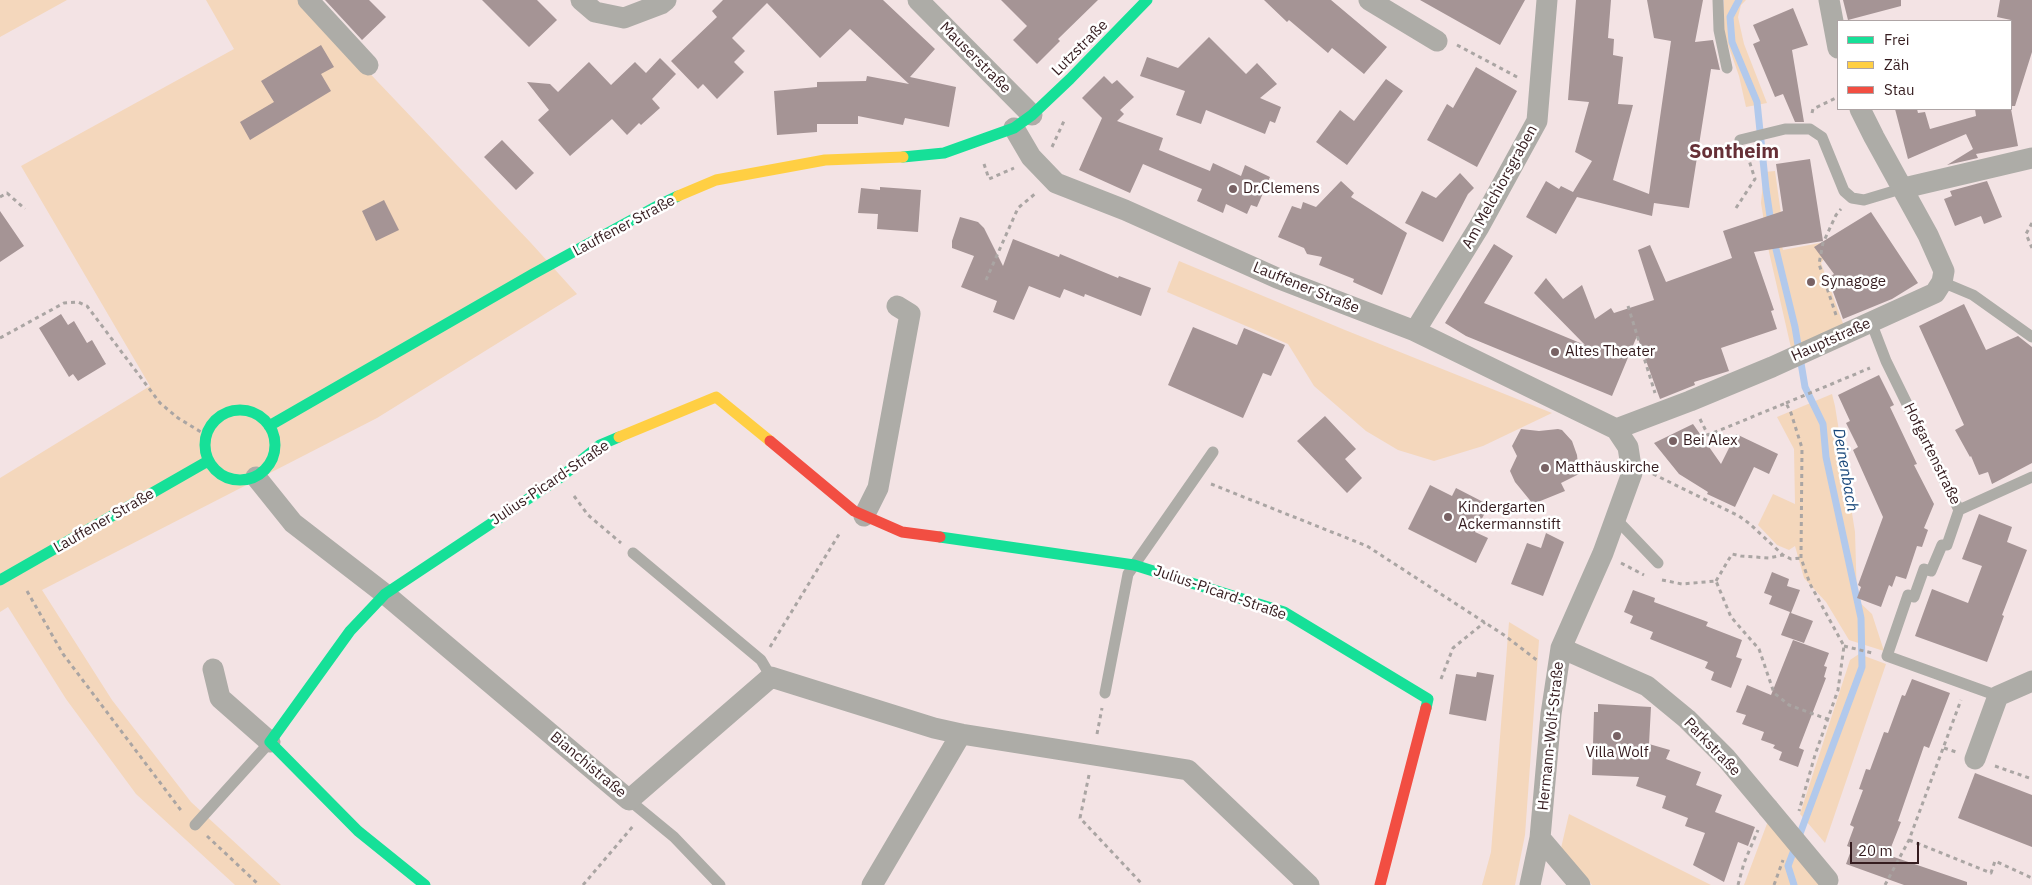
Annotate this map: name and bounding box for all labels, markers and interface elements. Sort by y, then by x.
street label: Lutzstraße [1048,16,1112,80]
street label: Mauserstraße [936,19,1014,97]
legend [1837,20,2012,110]
text: Frei [1884,30,1910,49]
text: Zäh [1884,55,1909,74]
text: Stau [1884,80,1915,99]
street label: Am Melchiorsgraben [1459,122,1541,252]
district label: Sontheim [1689,140,1779,164]
place label: Dr.Clemens [1243,180,1320,198]
marker: Dr.Clemens [1227,183,1239,195]
street label: Lauffener Straße [570,192,678,260]
street label: Lauffener Straße [1250,258,1362,318]
place label: Synagoge [1821,273,1886,291]
marker: Synagoge [1805,276,1817,288]
street label: Hauptstraße [1789,315,1873,365]
place label: Altes Theater [1565,343,1655,361]
marker: Altes Theater [1549,346,1561,358]
street label: Hofgartenstraße [1900,400,1964,508]
water label: Deinenbach [1828,427,1862,513]
place label: Bei Alex [1683,432,1738,450]
marker: Bei Alex [1667,435,1679,447]
street label: Julius-Picard-Straße [487,437,613,529]
place label: Matthäuskirche [1555,459,1659,477]
marker: Matthäuskirche [1539,462,1551,474]
street label: Lauffener Straße [51,485,157,557]
place label: Kindergarten Ackermannstift [1458,499,1561,534]
marker: Kindergarten Ackermannstift [1442,511,1454,523]
street label: Julius-Picard-Straße [1151,562,1289,624]
street label: Hermann-Wolf-Straße [1534,661,1568,811]
street label: Parkstraße [1680,714,1744,780]
street label: Bianchistraße [546,728,630,802]
marker: Villa Wolf [1611,730,1623,742]
place label: Villa Wolf [1586,744,1648,762]
scale bar [1852,832,1921,864]
text: 20 m [1858,841,1893,860]

